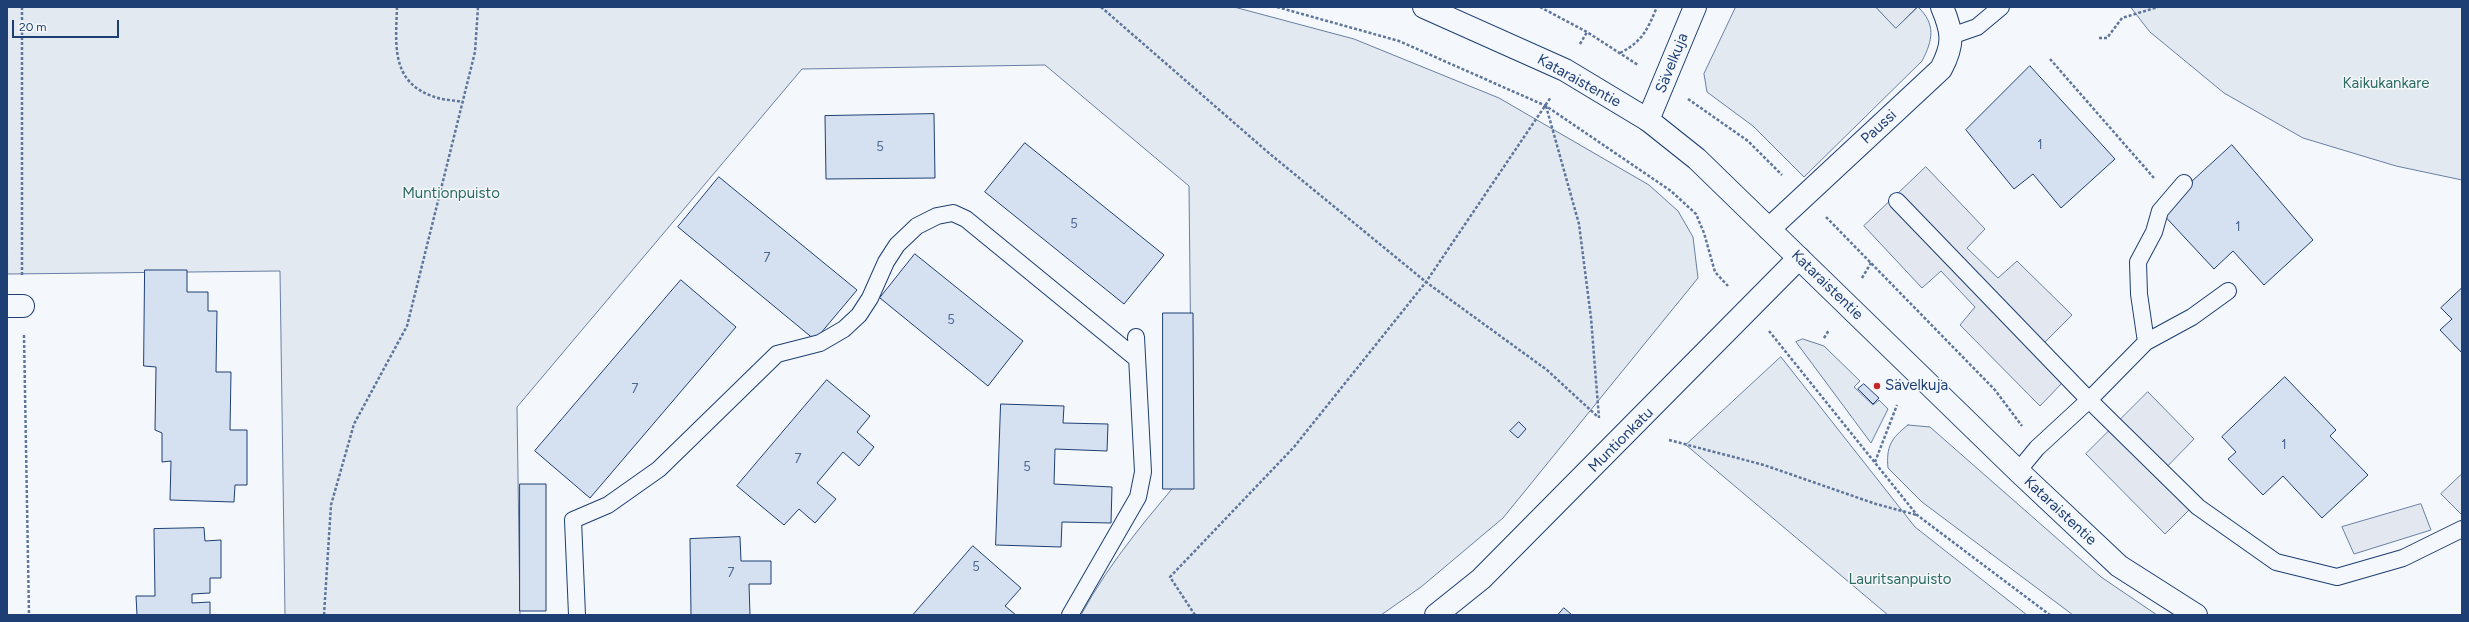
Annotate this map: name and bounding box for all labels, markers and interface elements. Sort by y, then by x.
scale bar [14,12,121,38]
text: 20 m [19,20,47,34]
street label: Sävelkuja [1652,30,1692,96]
street label: Kataraistentie [1534,51,1624,111]
park label: Kaikukankare [2343,75,2429,93]
street label: Paussi [1857,106,1901,148]
house number: 1 [2037,137,2043,153]
house number: 5 [876,139,884,155]
park label: Muntionpuisto [402,185,500,203]
house number: 5 [1070,216,1078,232]
house number: 1 [2235,219,2241,235]
street label: Kataraistentie [1787,246,1867,324]
house number: 7 [764,250,770,266]
house number: 5 [947,312,955,328]
place label: Sävelkuja [1885,377,1948,395]
house number: 7 [632,381,638,397]
marker: Sävelkuja [1872,381,1882,391]
street label: Muntionkatu [1585,404,1657,476]
house number: 1 [2281,437,2287,453]
house number: 7 [795,451,801,467]
house number: 5 [1023,459,1031,475]
street label: Kataraistentie [2020,473,2100,549]
house number: 5 [972,559,980,575]
house number: 7 [728,565,734,581]
park label: Lauritsanpuisto [1848,571,1952,589]

